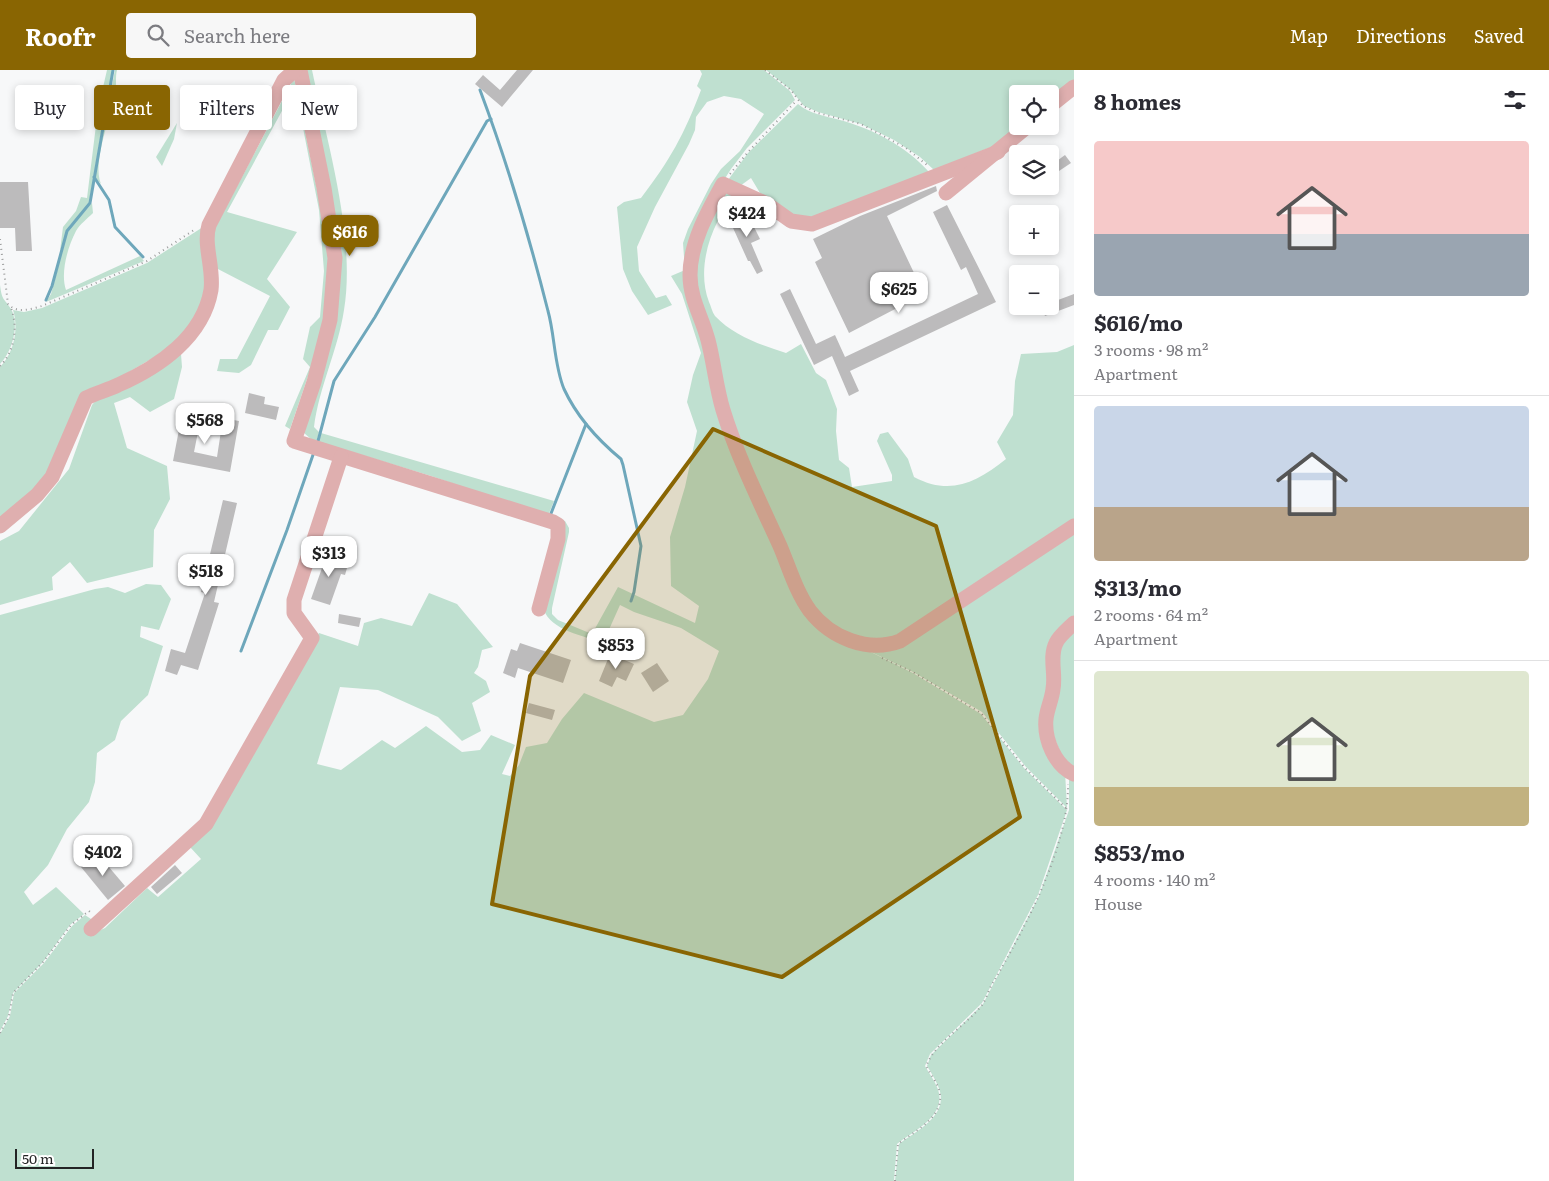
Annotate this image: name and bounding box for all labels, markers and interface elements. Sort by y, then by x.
search box [126,13,476,58]
text: Roofr [25,18,96,53]
icon: search [144,21,172,49]
text: Search here [184,21,290,49]
text: Map [1290,22,1328,49]
text: Directions [1356,22,1446,49]
text: Saved [1474,22,1524,49]
chip: Buy [15,85,84,130]
chip: Rent [94,85,170,130]
chip: Filters [180,85,272,130]
chip: New [282,85,357,130]
map controls [1009,85,1059,315]
button: locate [1009,85,1059,135]
text: 8 homes [1094,85,1181,116]
icon: filters [1501,86,1529,114]
button: layers [1009,145,1059,195]
icon: home [1267,173,1357,263]
pin: $424 [717,196,777,238]
text: $424 [728,200,766,224]
button: + [1009,205,1059,255]
pin: $616 [320,214,380,257]
text: $616 [333,219,367,243]
button: − [1009,265,1059,315]
pin: $625 [869,272,929,314]
text: $625 [881,276,917,300]
text: $616/mo [1094,306,1183,337]
text: 3 rooms · 98 m² [1094,337,1208,361]
text: Apartment [1094,361,1178,385]
pin: $568 [175,402,235,445]
text: $568 [187,407,224,431]
icon: home [1267,439,1357,529]
pin: $313 [299,536,359,578]
text: $313 [312,540,346,564]
pin: $518 [176,554,236,596]
text: $518 [189,558,223,582]
text: $313/mo [1094,571,1182,602]
text: 2 rooms · 64 m² [1094,602,1208,626]
text: Apartment [1094,626,1178,650]
pin: $853 [586,628,646,670]
text: $853 [598,632,634,656]
icon: home [1267,704,1357,794]
pin: $402 [73,834,133,877]
text: $853/mo [1094,836,1185,867]
text: $402 [84,839,122,863]
text: 4 rooms · 140 m² [1094,867,1215,891]
text: House [1094,891,1142,915]
scale bar [15,1146,94,1169]
text: 50 m [22,1148,54,1168]

